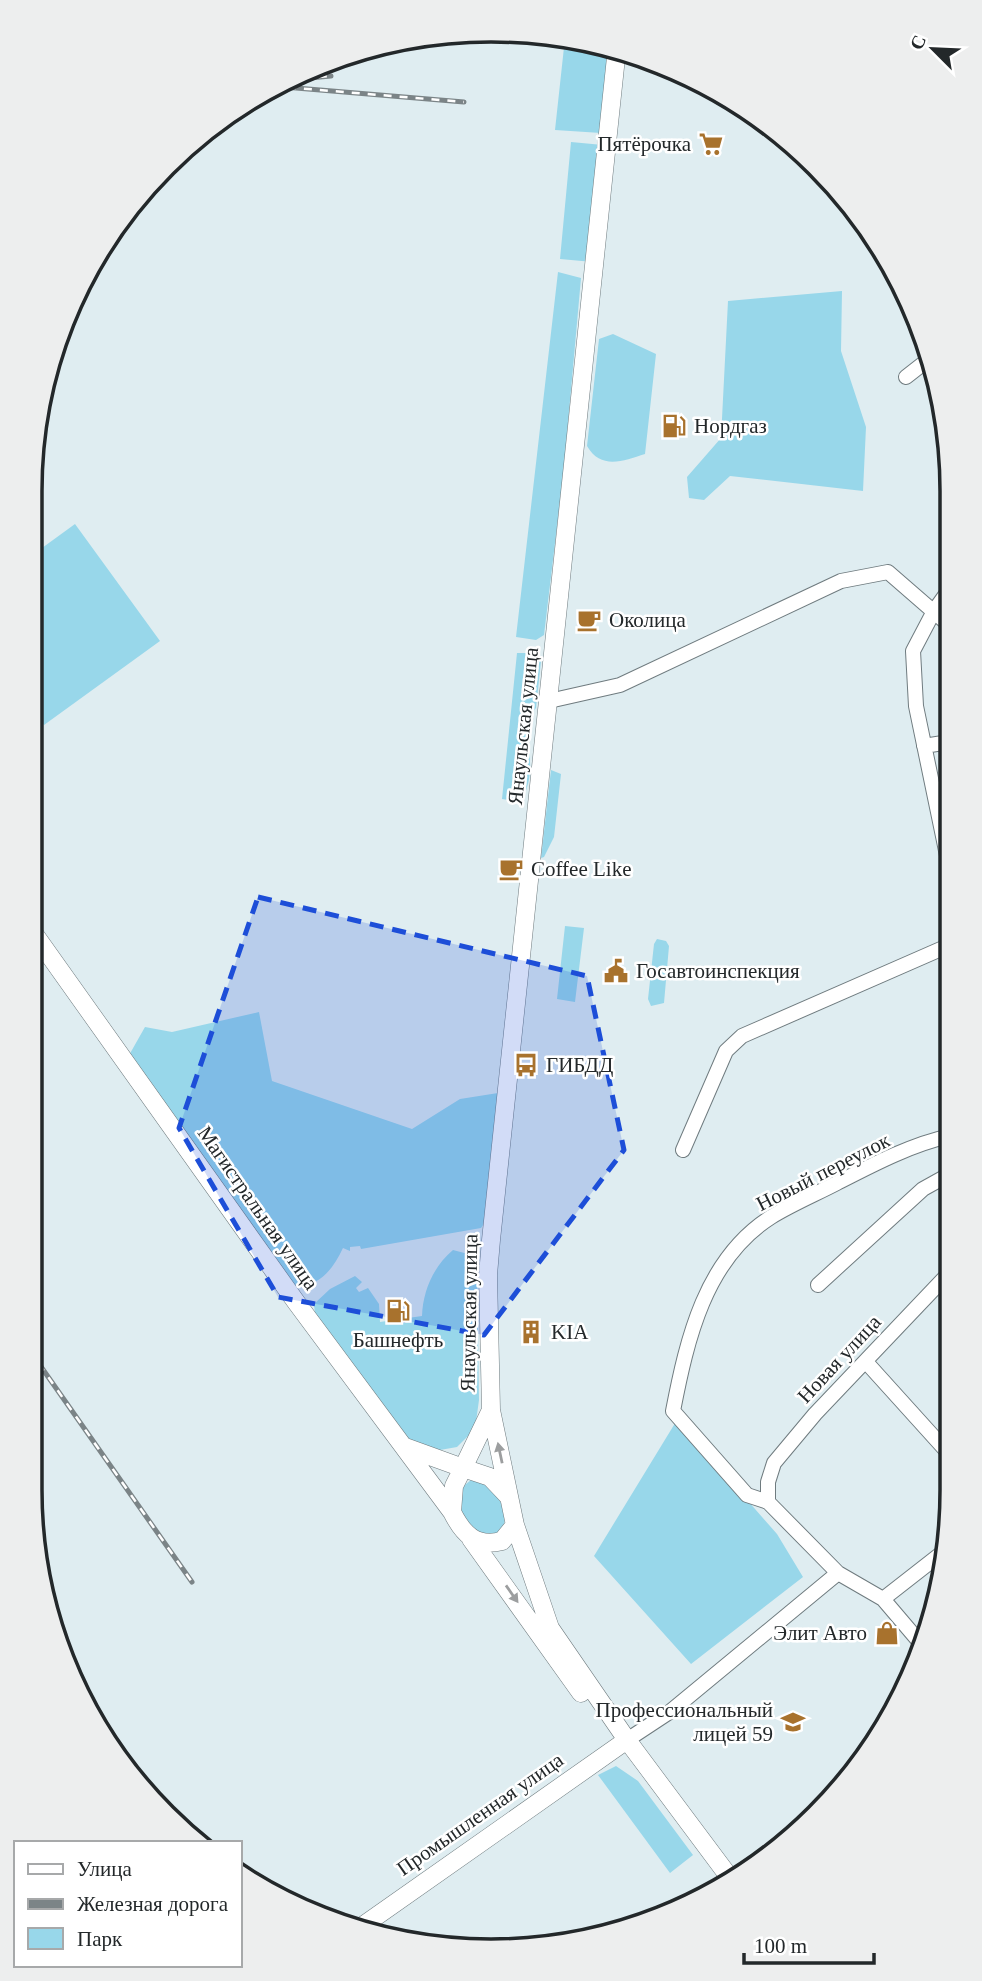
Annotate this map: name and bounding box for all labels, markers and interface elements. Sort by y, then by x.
north arrow [898,14,968,84]
text: С [906,32,930,53]
supermarket icon: Пятёрочка [697,130,725,158]
place label: Пятёрочка [597,132,692,156]
fuel station icon: Нордгаз [660,412,688,440]
place label: Нордгаз [694,414,767,438]
cafe icon: Околица [575,606,603,634]
place label: Околица [609,608,686,632]
street label: Янаульская улица [503,645,543,806]
cafe icon: Coffee Like [497,855,525,883]
place label: Coffee Like [531,857,632,881]
public building icon: Госавтоинспекция [602,957,630,985]
place label: Госавтоинспекция [636,959,800,983]
bus stop icon: ГИБДД [512,1051,540,1079]
place label: ГИБДД [546,1053,613,1077]
street label: Магистральная улица [193,1122,324,1295]
street label: Новый переулок [752,1128,895,1216]
street label: Янаульская улица [456,1233,482,1392]
fuel station icon: Башнефть [384,1297,412,1325]
street label: Новая улица [792,1310,886,1408]
building icon: KIA [517,1318,545,1346]
place label: KIA [551,1320,589,1344]
place label: Башнефть [353,1328,443,1352]
one-way arrow [495,1442,506,1464]
one-way arrow [505,1585,519,1603]
shop icon: Элит Авто [873,1619,901,1647]
place label: Элит Авто [773,1621,867,1645]
place label: Профессиональный лицей 59 [596,1698,773,1746]
school or university icon: Профессиональный лицей 59 [779,1708,807,1736]
street label: Промышленная улица [392,1747,568,1881]
legend [14,1841,242,1967]
text: Улица [77,1857,132,1881]
text: Железная дорога [77,1892,229,1916]
scale bar [744,1922,874,1966]
text: Парк [77,1927,123,1951]
text: 100 m [754,1934,807,1958]

